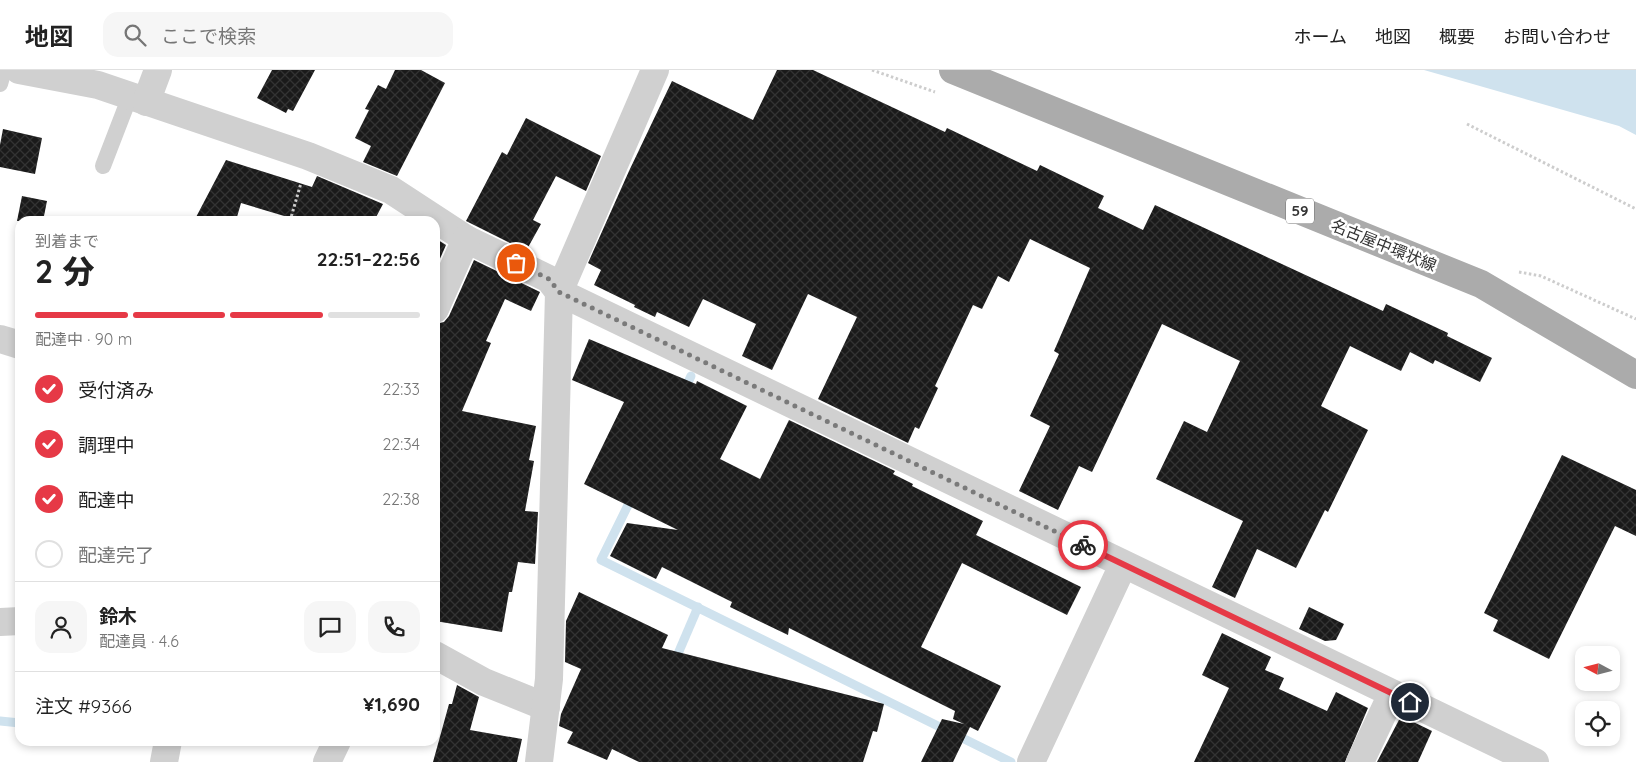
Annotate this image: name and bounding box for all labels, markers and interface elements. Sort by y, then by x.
search box [103,12,453,57]
text: 地図 [25,21,73,51]
icon: search [121,21,149,49]
text: ここで検索 [161,24,256,48]
text: ホーム [1294,25,1347,48]
text: 地図 [1375,25,1411,48]
text: 概要 [1439,25,1475,48]
text: お問い合わせ [1503,25,1611,48]
road number: 59 [1286,198,1314,224]
street label: 名古屋中環状線 [1328,215,1440,275]
text: 到着まで [35,231,99,251]
pin [495,242,537,284]
text: 22:51–22:56 [317,247,420,271]
icon: bag [502,249,530,277]
text: 2 分 [35,251,94,291]
text: 配達中 · 90 m [35,329,132,349]
icon: check [35,375,63,403]
text: 受付済み [78,378,154,402]
text: 22:33 [383,379,420,399]
icon: check [35,430,63,458]
text: 調理中 [78,433,135,457]
text: 22:34 [382,434,420,454]
icon: check [35,485,63,513]
text: 配達中 [78,488,135,512]
text: 22:38 [382,489,420,509]
courier [1058,520,1108,570]
icon: bike [1069,531,1097,559]
text: 配達完了 [78,543,154,567]
button: person [35,601,87,653]
button: chat [304,601,356,653]
button: phone [368,601,420,653]
text: 鈴木 [99,604,137,628]
text: 配達員 · 4.6 [99,631,179,651]
north arrow [1575,646,1620,691]
map controls [1575,646,1620,746]
pin [1389,681,1431,723]
icon: home [1396,688,1424,716]
text: ¥1,690 [363,692,420,716]
text: 注文 #9366 [35,694,132,718]
button: locate [1575,701,1620,746]

